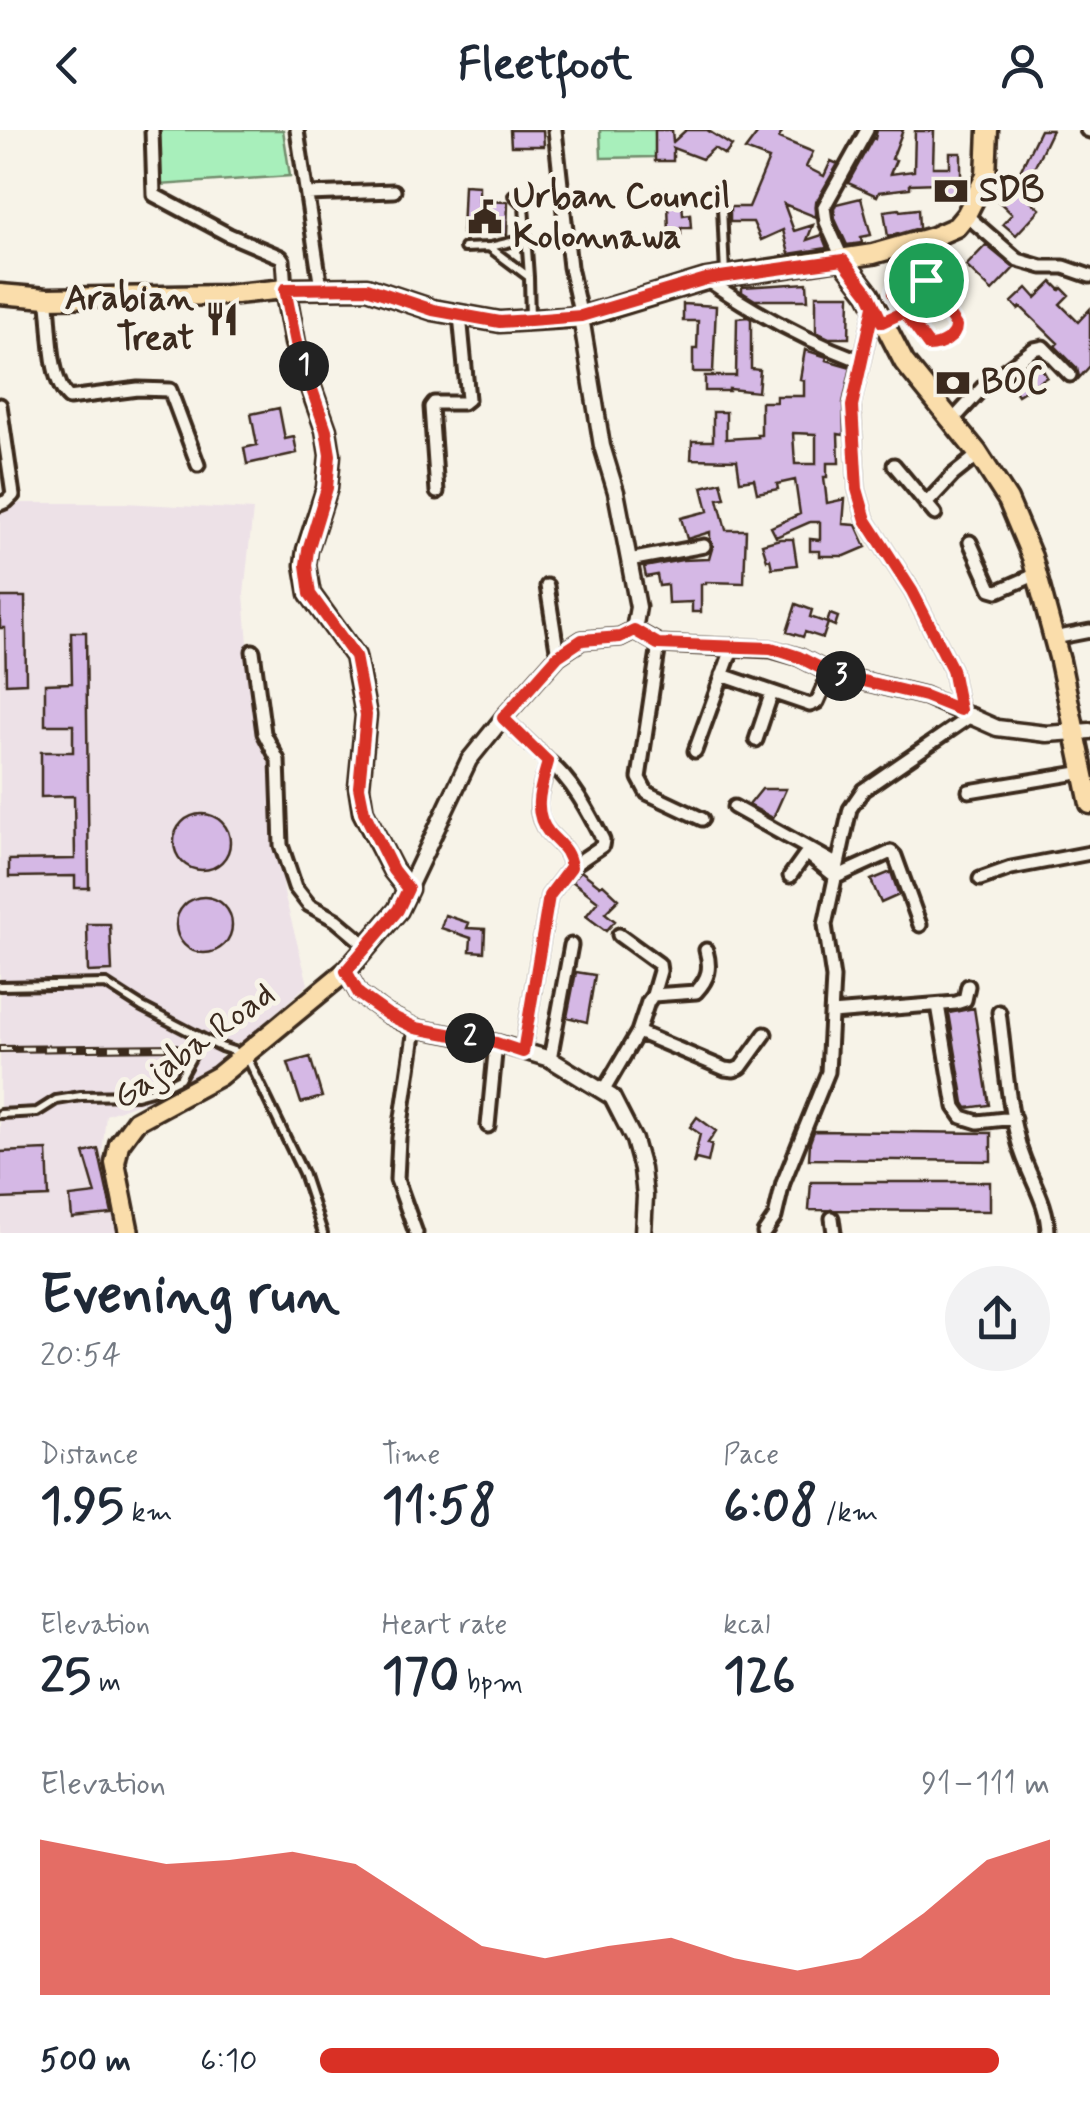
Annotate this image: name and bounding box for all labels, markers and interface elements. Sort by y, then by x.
text: Fleetfoot [458,36,632,95]
icon: back [40,38,95,93]
icon: person [995,38,1050,93]
place label: SDB [979,168,1044,214]
bank icon: SDB [932,172,970,210]
place label: Urban Council Kolonnawa [513,174,730,260]
public building icon: Urban Council Kolonnawa [466,198,504,236]
pin [884,238,969,323]
icon: arrive [899,253,954,308]
place label: Arabian Treat [65,276,195,362]
restaurant icon: Arabian Treat [203,300,241,338]
pin: 1 [279,341,329,391]
text: 1 [298,347,310,384]
place label: BOC [981,360,1047,406]
bank icon: BOC [934,364,972,402]
pin: 3 [816,651,866,701]
text: 3 [835,657,847,694]
street label: Gajaba Road [104,972,284,1120]
pin: 2 [445,1013,495,1063]
text: 2 [463,1019,477,1056]
text: Evening run [40,1261,340,1333]
button: share [945,1266,1050,1371]
text: 20:54 [40,1335,121,1377]
text: Distance [40,1437,138,1474]
text: Time [382,1437,440,1474]
text: Pace [723,1437,779,1474]
text: 1.95 [40,1474,124,1540]
text: 11:58 [382,1474,496,1540]
text: 6:08 [723,1474,818,1540]
text: km [124,1495,172,1532]
text: /km [818,1495,878,1532]
text: Elevation [40,1607,150,1644]
text: Heart rate [382,1607,507,1644]
text: kcal [723,1607,770,1644]
text: 25 [40,1644,91,1710]
text: 170 [382,1644,459,1710]
text: 126 [723,1644,796,1710]
text: m [91,1665,121,1702]
text: bpm [459,1665,523,1702]
text: Elevation [40,1763,166,1805]
text: 91–111 m [921,1763,1050,1805]
text: 500 m [40,2040,131,2082]
text: 6:10 [200,2040,258,2082]

